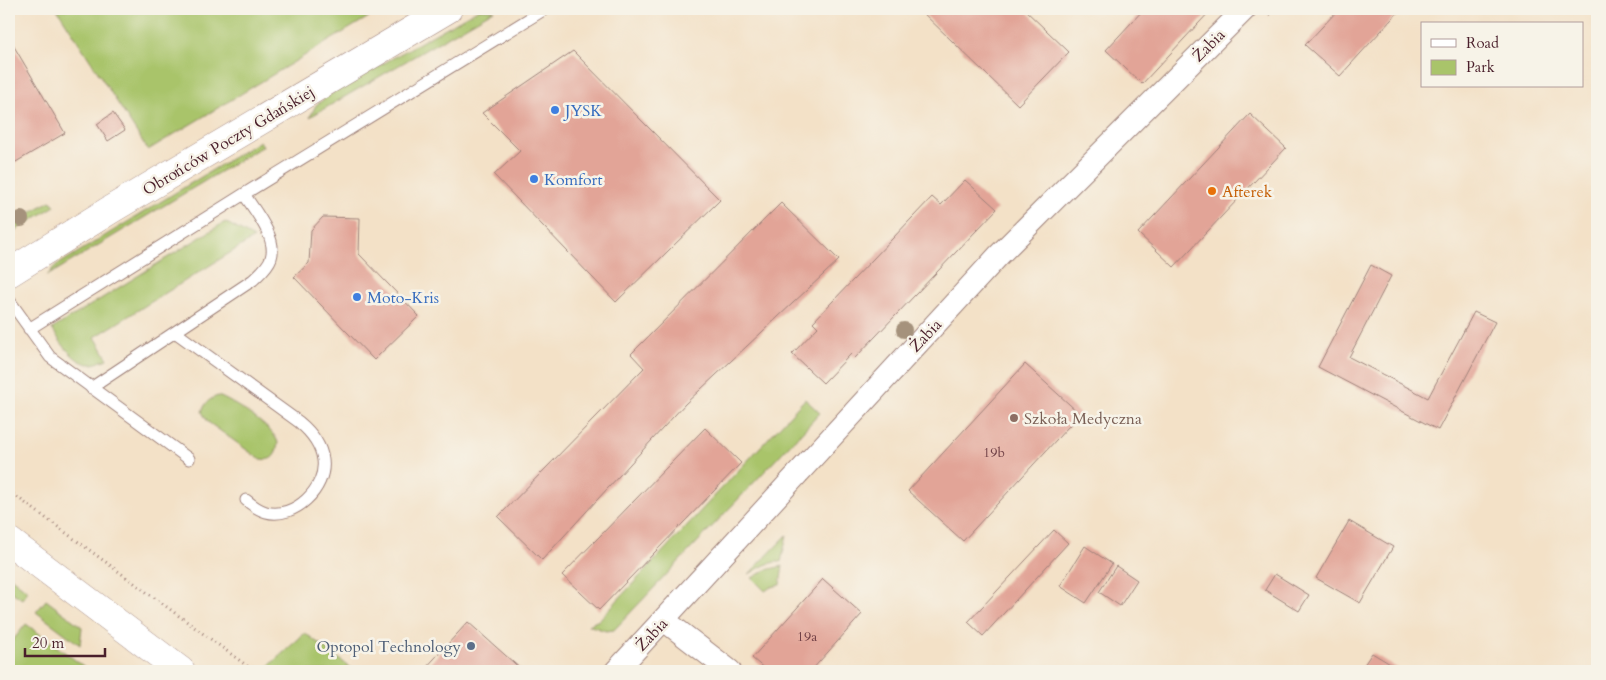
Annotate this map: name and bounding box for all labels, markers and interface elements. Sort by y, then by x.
legend [1421,22,1584,88]
street label: Żabia [1187,24,1230,67]
text: Road [1466,33,1499,53]
text: Park [1466,57,1495,77]
street label: Obrońców Poczty Gdańskiej [138,81,319,201]
place label: JYSK [563,100,602,122]
marker: JYSK [549,104,561,116]
place label: Komfort [544,169,603,191]
marker: Komfort [528,173,540,185]
place label: Afterek [1222,181,1273,203]
marker: Afterek [1206,185,1218,197]
place label: Moto-Kris [367,287,439,309]
marker: Moto-Kris [351,291,363,303]
street label: Żabia [905,314,947,357]
place label: Szkoła Medyczna [1024,408,1142,430]
marker: Szkoła Medyczna [1008,412,1020,424]
house number: 19b [983,443,1005,462]
street label: Żabia [631,613,673,656]
scale bar [25,625,105,657]
house number: 19a [797,627,817,646]
text: 20 m [32,633,64,653]
place label: Optopol Technology [316,636,462,658]
marker: Optopol Technology [465,640,477,652]

